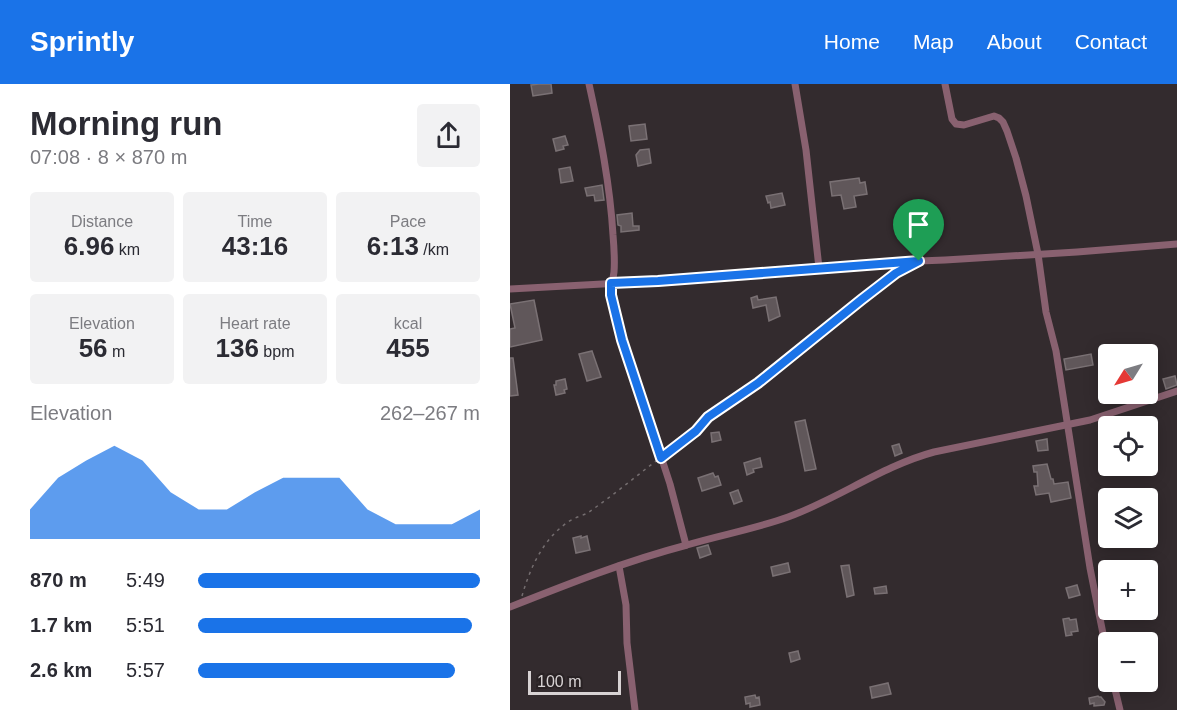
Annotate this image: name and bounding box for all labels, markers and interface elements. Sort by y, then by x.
text: Sprintly [30,26,134,57]
text: Home [824,30,880,53]
text: Map [913,30,954,53]
text: About [987,30,1042,53]
text: Contact [1075,30,1147,53]
button: share [417,104,480,167]
text: Morning run [30,105,222,142]
text: 07:08 · 8 × 870 m [30,146,187,168]
pin [893,199,944,261]
icon: arrive [902,208,935,241]
text: Distance [71,213,133,230]
text: Time [238,213,272,230]
text: Pace [390,213,426,230]
text: 6.96 [64,231,114,261]
text: 43:16 [222,231,288,261]
text: 6:13 [367,231,419,261]
text: km [114,241,140,258]
text: /km [419,241,449,258]
text: Elevation [69,315,135,332]
text: Heart rate [219,315,291,332]
text: kcal [394,315,422,332]
text: 56 [79,333,108,363]
text: 136 [216,333,259,363]
text: 455 [386,333,430,363]
text: m [108,343,125,360]
text: bpm [259,343,294,360]
north arrow [1098,344,1158,404]
map controls [1098,344,1158,692]
text: Elevation [30,402,112,424]
text: 262–267 m [380,402,480,424]
button: locate [1098,416,1158,476]
button: layers [1098,488,1158,548]
button: + [1098,560,1158,620]
text: 870 m [30,569,87,591]
text: 5:49 [126,569,165,591]
text: 1.7 km [30,614,92,636]
text: 5:51 [126,614,165,636]
button: − [1098,632,1158,692]
text: 2.6 km [30,659,92,681]
text: 5:57 [126,659,165,681]
scale bar [528,668,621,696]
text: 100 m [537,673,581,690]

